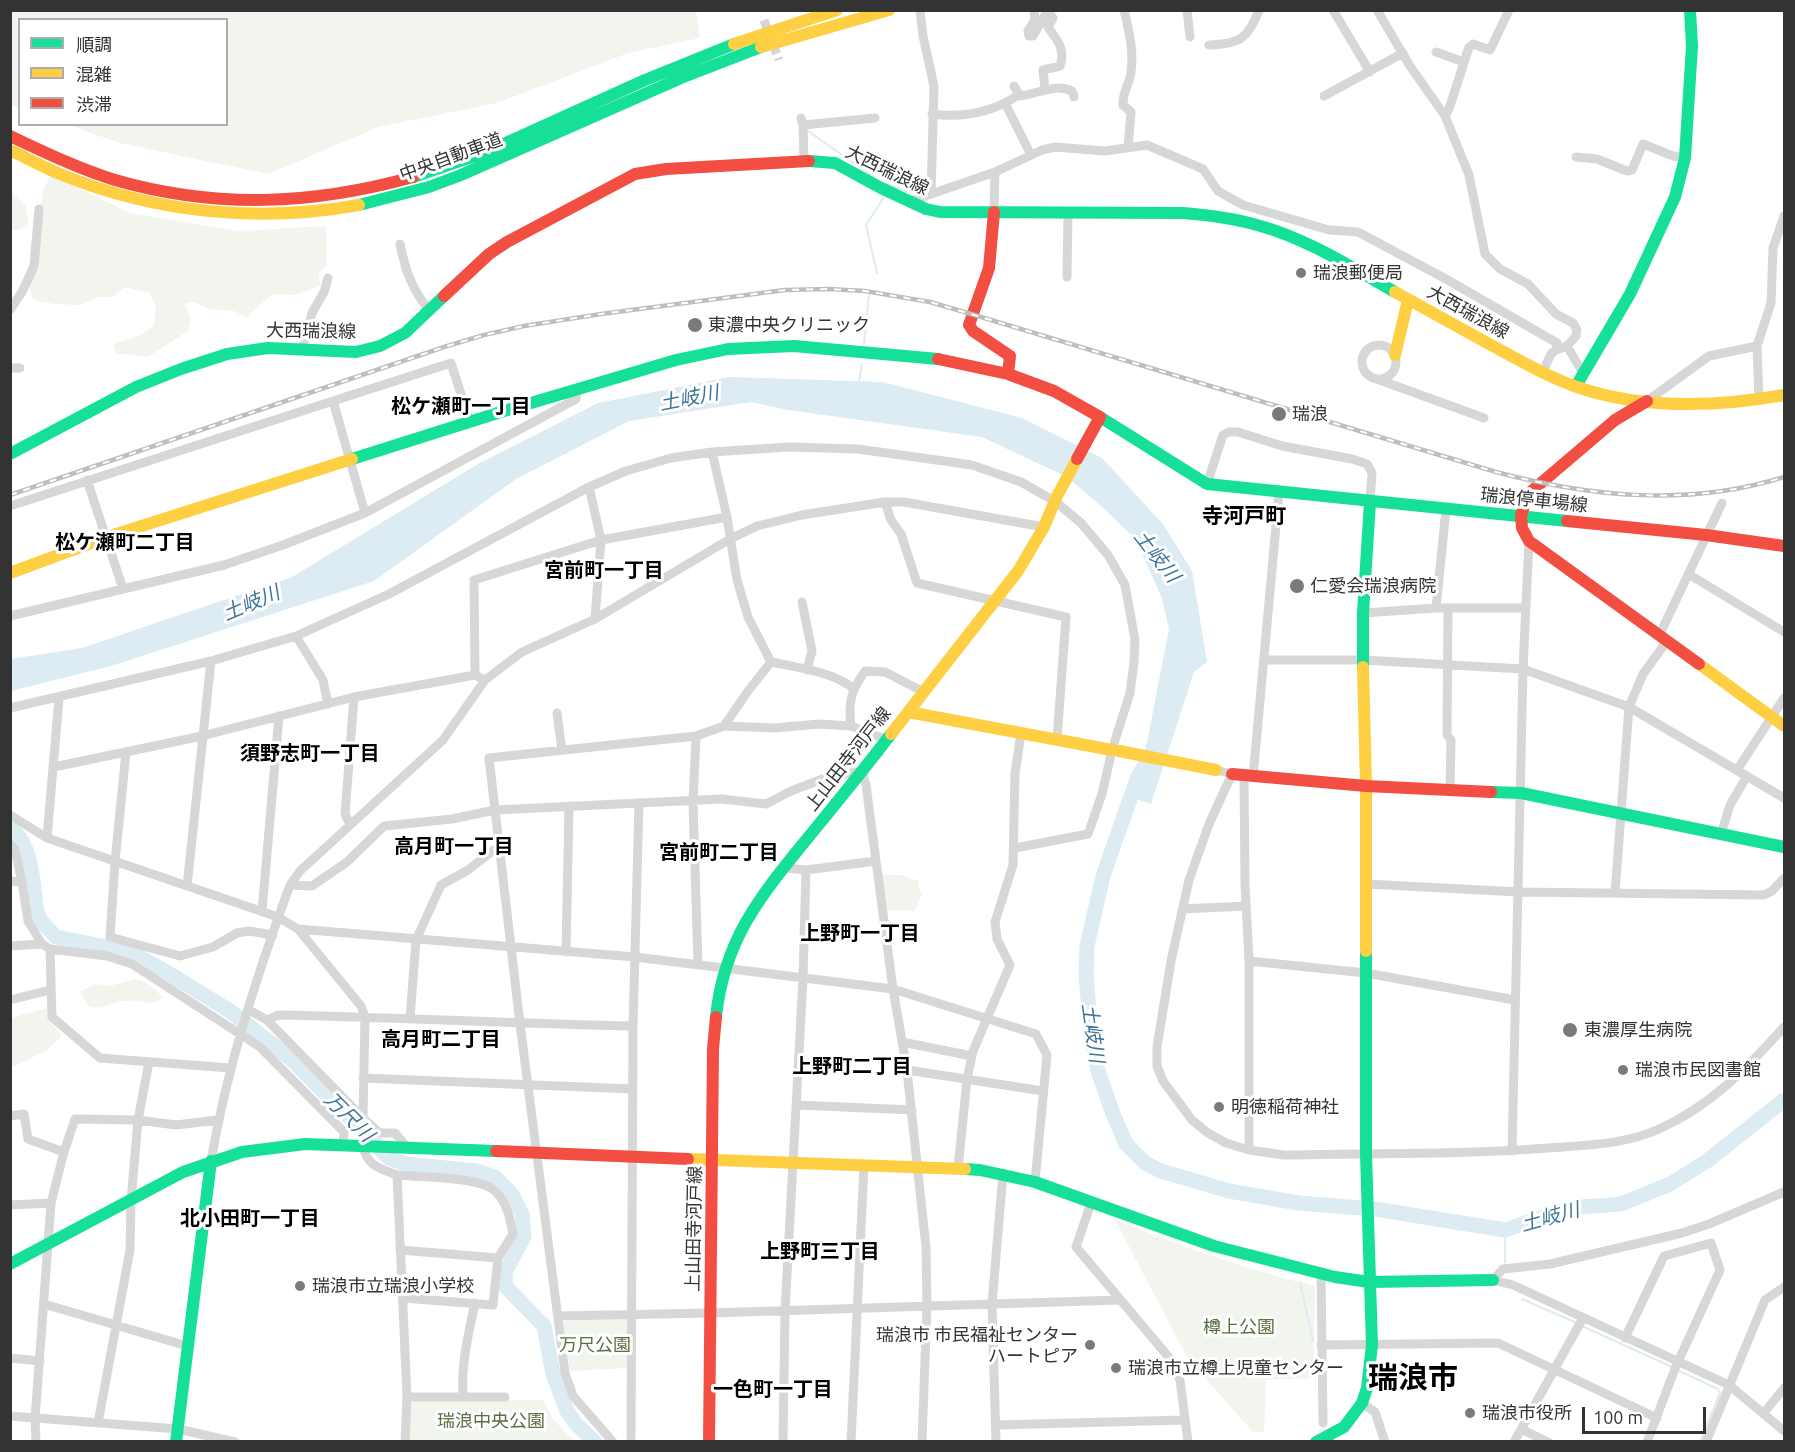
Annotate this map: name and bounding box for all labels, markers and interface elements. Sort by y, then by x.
legend [18,18,228,126]
text: 順調 [76,34,112,54]
text: 混雑 [76,64,112,84]
text: 渋滞 [76,94,112,114]
street label: 中央自動車道 [397,128,505,186]
street label: 大西瑞浪線 [842,141,932,199]
place label: 瑞浪郵便局 [1313,262,1403,284]
marker: 瑞浪郵便局 [1294,266,1308,280]
street label: 大西瑞浪線 [1423,281,1513,343]
place label: 東濃中央クリニック [708,314,870,336]
marker: 東濃中央クリニック [686,316,704,334]
street label: 大西瑞浪線 [266,319,356,343]
water label: 土岐川 [657,380,721,416]
district label: 松ケ瀬町一丁目 [391,394,531,418]
place label: 瑞浪 [1292,403,1328,425]
marker: 瑞浪 [1270,405,1288,423]
street label: 瑞浪停車場線 [1479,484,1589,516]
district label: 寺河戸町 [1202,503,1286,529]
water label: 土岐川 [1129,525,1185,587]
district label: 松ケ瀬町二丁目 [55,530,195,554]
district label: 宮前町一丁目 [544,558,664,582]
place label: 仁愛会瑞浪病院 [1310,575,1436,597]
marker: 仁愛会瑞浪病院 [1288,577,1306,595]
water label: 土岐川 [219,580,283,626]
street label: 上山田寺河戸線 [801,703,895,815]
district label: 須野志町一丁目 [240,741,380,765]
district label: 高月町一丁目 [394,834,514,858]
district label: 宮前町二丁目 [659,840,779,864]
district label: 上野町一丁目 [800,921,920,945]
water label: 土岐川 [1077,1002,1109,1064]
place label: 東濃厚生病院 [1584,1019,1692,1041]
marker: 東濃厚生病院 [1561,1021,1579,1039]
district label: 高月町二丁目 [381,1027,501,1051]
district label: 上野町二丁目 [792,1054,912,1078]
place label: 瑞浪市民図書館 [1635,1059,1761,1081]
marker: 瑞浪市民図書館 [1616,1063,1630,1077]
water label: 万尺川 [319,1087,379,1147]
place label: 明徳稲荷神社 [1231,1096,1339,1118]
marker: 明徳稲荷神社 [1212,1100,1226,1114]
street label: 上山田寺河戸線 [682,1166,706,1292]
water label: 土岐川 [1518,1198,1582,1236]
district label: 北小田町一丁目 [180,1206,320,1230]
district label: 上野町三丁目 [760,1239,880,1263]
place label: 瑞浪市立瑞浪小学校 [312,1275,474,1297]
marker: 瑞浪市立瑞浪小学校 [293,1279,307,1293]
park label: 樽上公園 [1203,1316,1275,1338]
place label: 瑞浪市 市民福祉センター ハートピア [876,1324,1078,1366]
park label: 万尺公園 [559,1334,631,1356]
marker: 瑞浪市 市民福祉センター ハートピア [1083,1338,1097,1352]
place label: 瑞浪市立樽上児童センター [1128,1357,1344,1379]
district label: 瑞浪市 [1368,1360,1458,1396]
marker: 瑞浪市立樽上児童センター [1109,1361,1123,1375]
district label: 一色町一丁目 [713,1377,833,1401]
scale bar [1585,1395,1710,1433]
place label: 瑞浪市役所 [1482,1402,1572,1424]
marker: 瑞浪市役所 [1463,1406,1477,1420]
text: 100 m [1593,1407,1643,1427]
park label: 瑞浪中央公園 [437,1410,545,1432]

